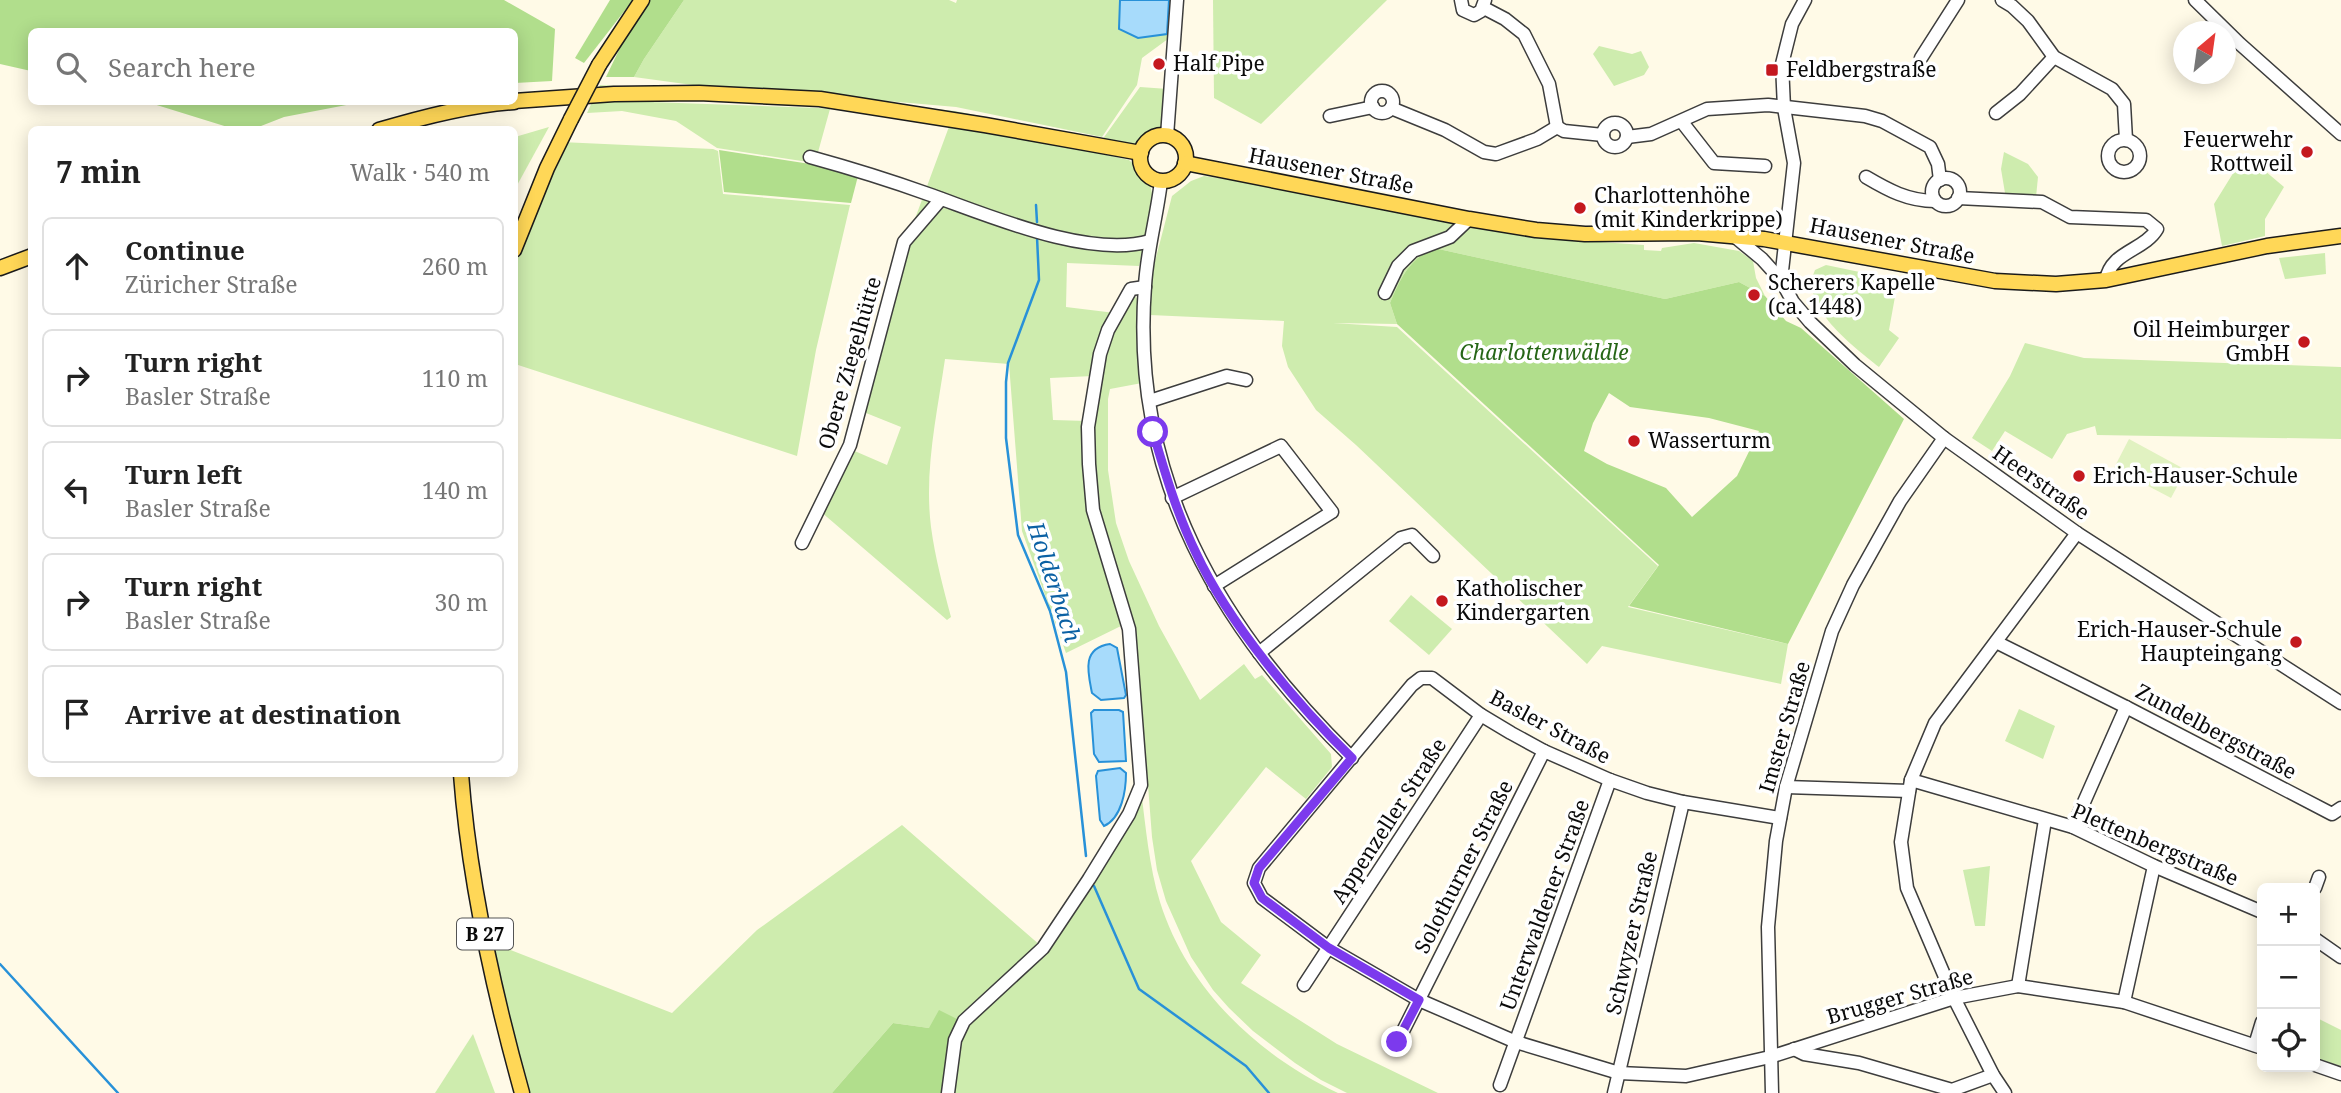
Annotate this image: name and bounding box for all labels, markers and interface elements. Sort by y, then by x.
north arrow [2173,21,2236,84]
search box [28,28,518,105]
icon: search [52,48,90,86]
text: Search here [108,49,256,85]
place label: Half Pipe [1173,49,1265,77]
place label: Feldbergstraße [1786,55,1937,83]
marker: Half Pipe [1151,56,1167,72]
marker: Feldbergstraße [1764,62,1780,78]
place label: Feuerwehr Rottweil [2183,125,2293,177]
street label: Hausener Straße [1246,140,1416,200]
marker: Feuerwehr Rottweil [2299,144,2315,160]
text: 7 min [56,151,141,192]
text: Walk · 540 m [350,156,490,188]
place label: Charlottenhöhe (mit Kinderkrippe) [1594,181,1783,233]
marker: Charlottenhöhe (mit Kinderkrippe) [1572,200,1588,216]
street label: Hausener Straße [1807,210,1977,270]
text: Continue [125,232,245,268]
icon: ahead [58,247,96,285]
text: 260 m [422,250,488,282]
text: Züricher Straße [125,268,298,300]
place label: Scherers Kapelle (ca. 1448) [1768,268,1935,320]
street label: Obere Ziegelhütte [811,273,887,452]
marker: Scherers Kapelle (ca. 1448) [1746,287,1762,303]
place label: Oil Heimburger GmbH [2133,315,2290,367]
marker: Oil Heimburger GmbH [2296,334,2312,350]
park label: Charlottenwäldle [1459,338,1629,366]
text: Turn right [125,344,262,380]
icon: right [58,359,96,397]
text: 110 m [422,362,488,394]
text: Basler Straße [125,380,271,412]
route start [1137,416,1168,447]
place label: Wasserturm [1648,426,1771,454]
marker: Wasserturm [1626,433,1642,449]
street label: Heerstraße [1988,439,2095,526]
text: Turn left [125,456,242,492]
place label: Erich-Hauser-Schule [2093,461,2298,489]
marker: Erich-Hauser-Schule [2071,468,2087,484]
icon: left [58,471,96,509]
text: 140 m [422,474,488,506]
text: Basler Straße [125,492,271,524]
water label: Holderbach [1020,516,1090,646]
text: Turn right [125,568,262,604]
place label: Katholischer Kindergarten [1456,574,1590,626]
icon: right [58,583,96,621]
text: 30 m [435,586,488,618]
marker: Katholischer Kindergarten [1434,593,1450,609]
text: Basler Straße [125,604,271,636]
place label: Erich-Hauser-Schule Haupteingang [2077,615,2283,667]
marker: Erich-Hauser-Schule Haupteingang [2288,634,2304,650]
street label: Imster Straße [1752,658,1816,796]
street label: Zundelbergstraße [2131,677,2302,785]
street label: Basler Straße [1485,683,1616,770]
icon: arrive [58,695,96,733]
text: Arrive at destination [125,696,401,732]
street label: Appenzeller Straße [1324,732,1452,909]
street label: Solothurner Straße [1407,775,1519,958]
street label: Unterwaldener Straße [1493,795,1595,1014]
street label: Plettenbergstraße [2068,796,2243,892]
street label: Schwyzer Straße [1599,848,1663,1017]
map controls [2257,883,2320,1072]
button: + [2257,883,2320,946]
road number: B 27 [457,918,513,950]
button: − [2257,946,2320,1009]
street label: Brugger Straße [1823,962,1976,1030]
button: locate [2257,1009,2320,1072]
route end [1381,1026,1412,1057]

